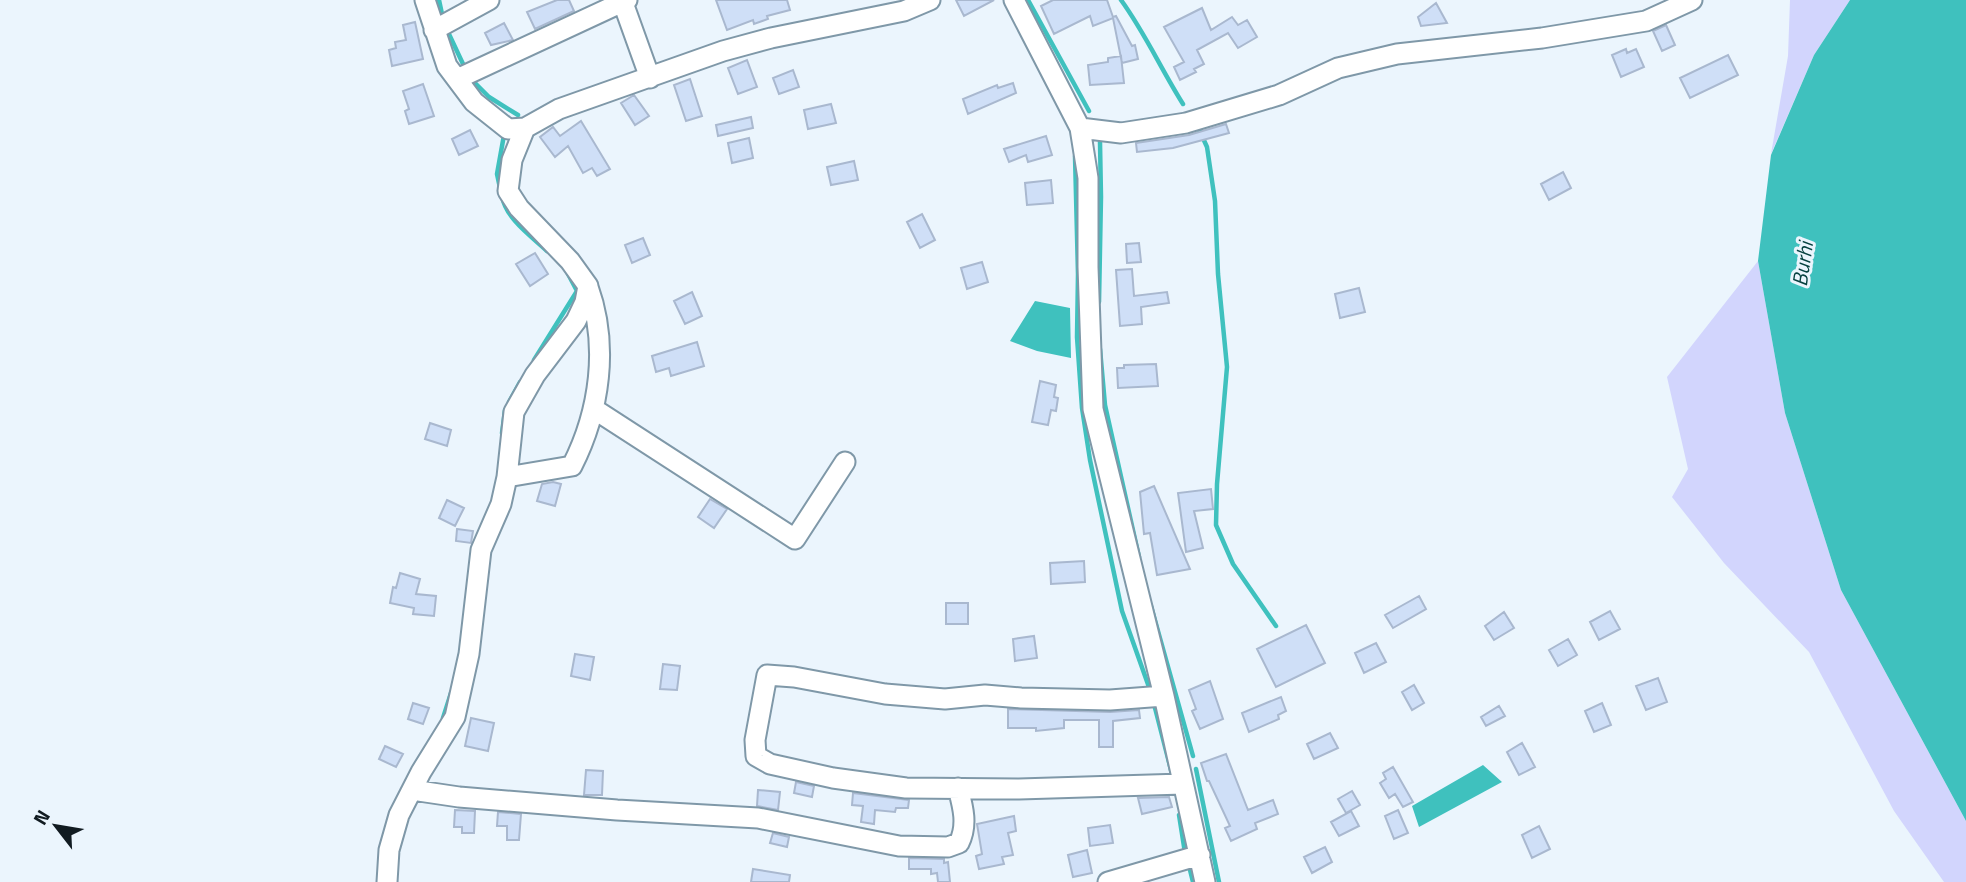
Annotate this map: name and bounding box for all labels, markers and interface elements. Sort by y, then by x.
water label: Burhi [1783,237,1821,288]
north arrow [21,791,91,861]
text: N [25,804,57,830]

